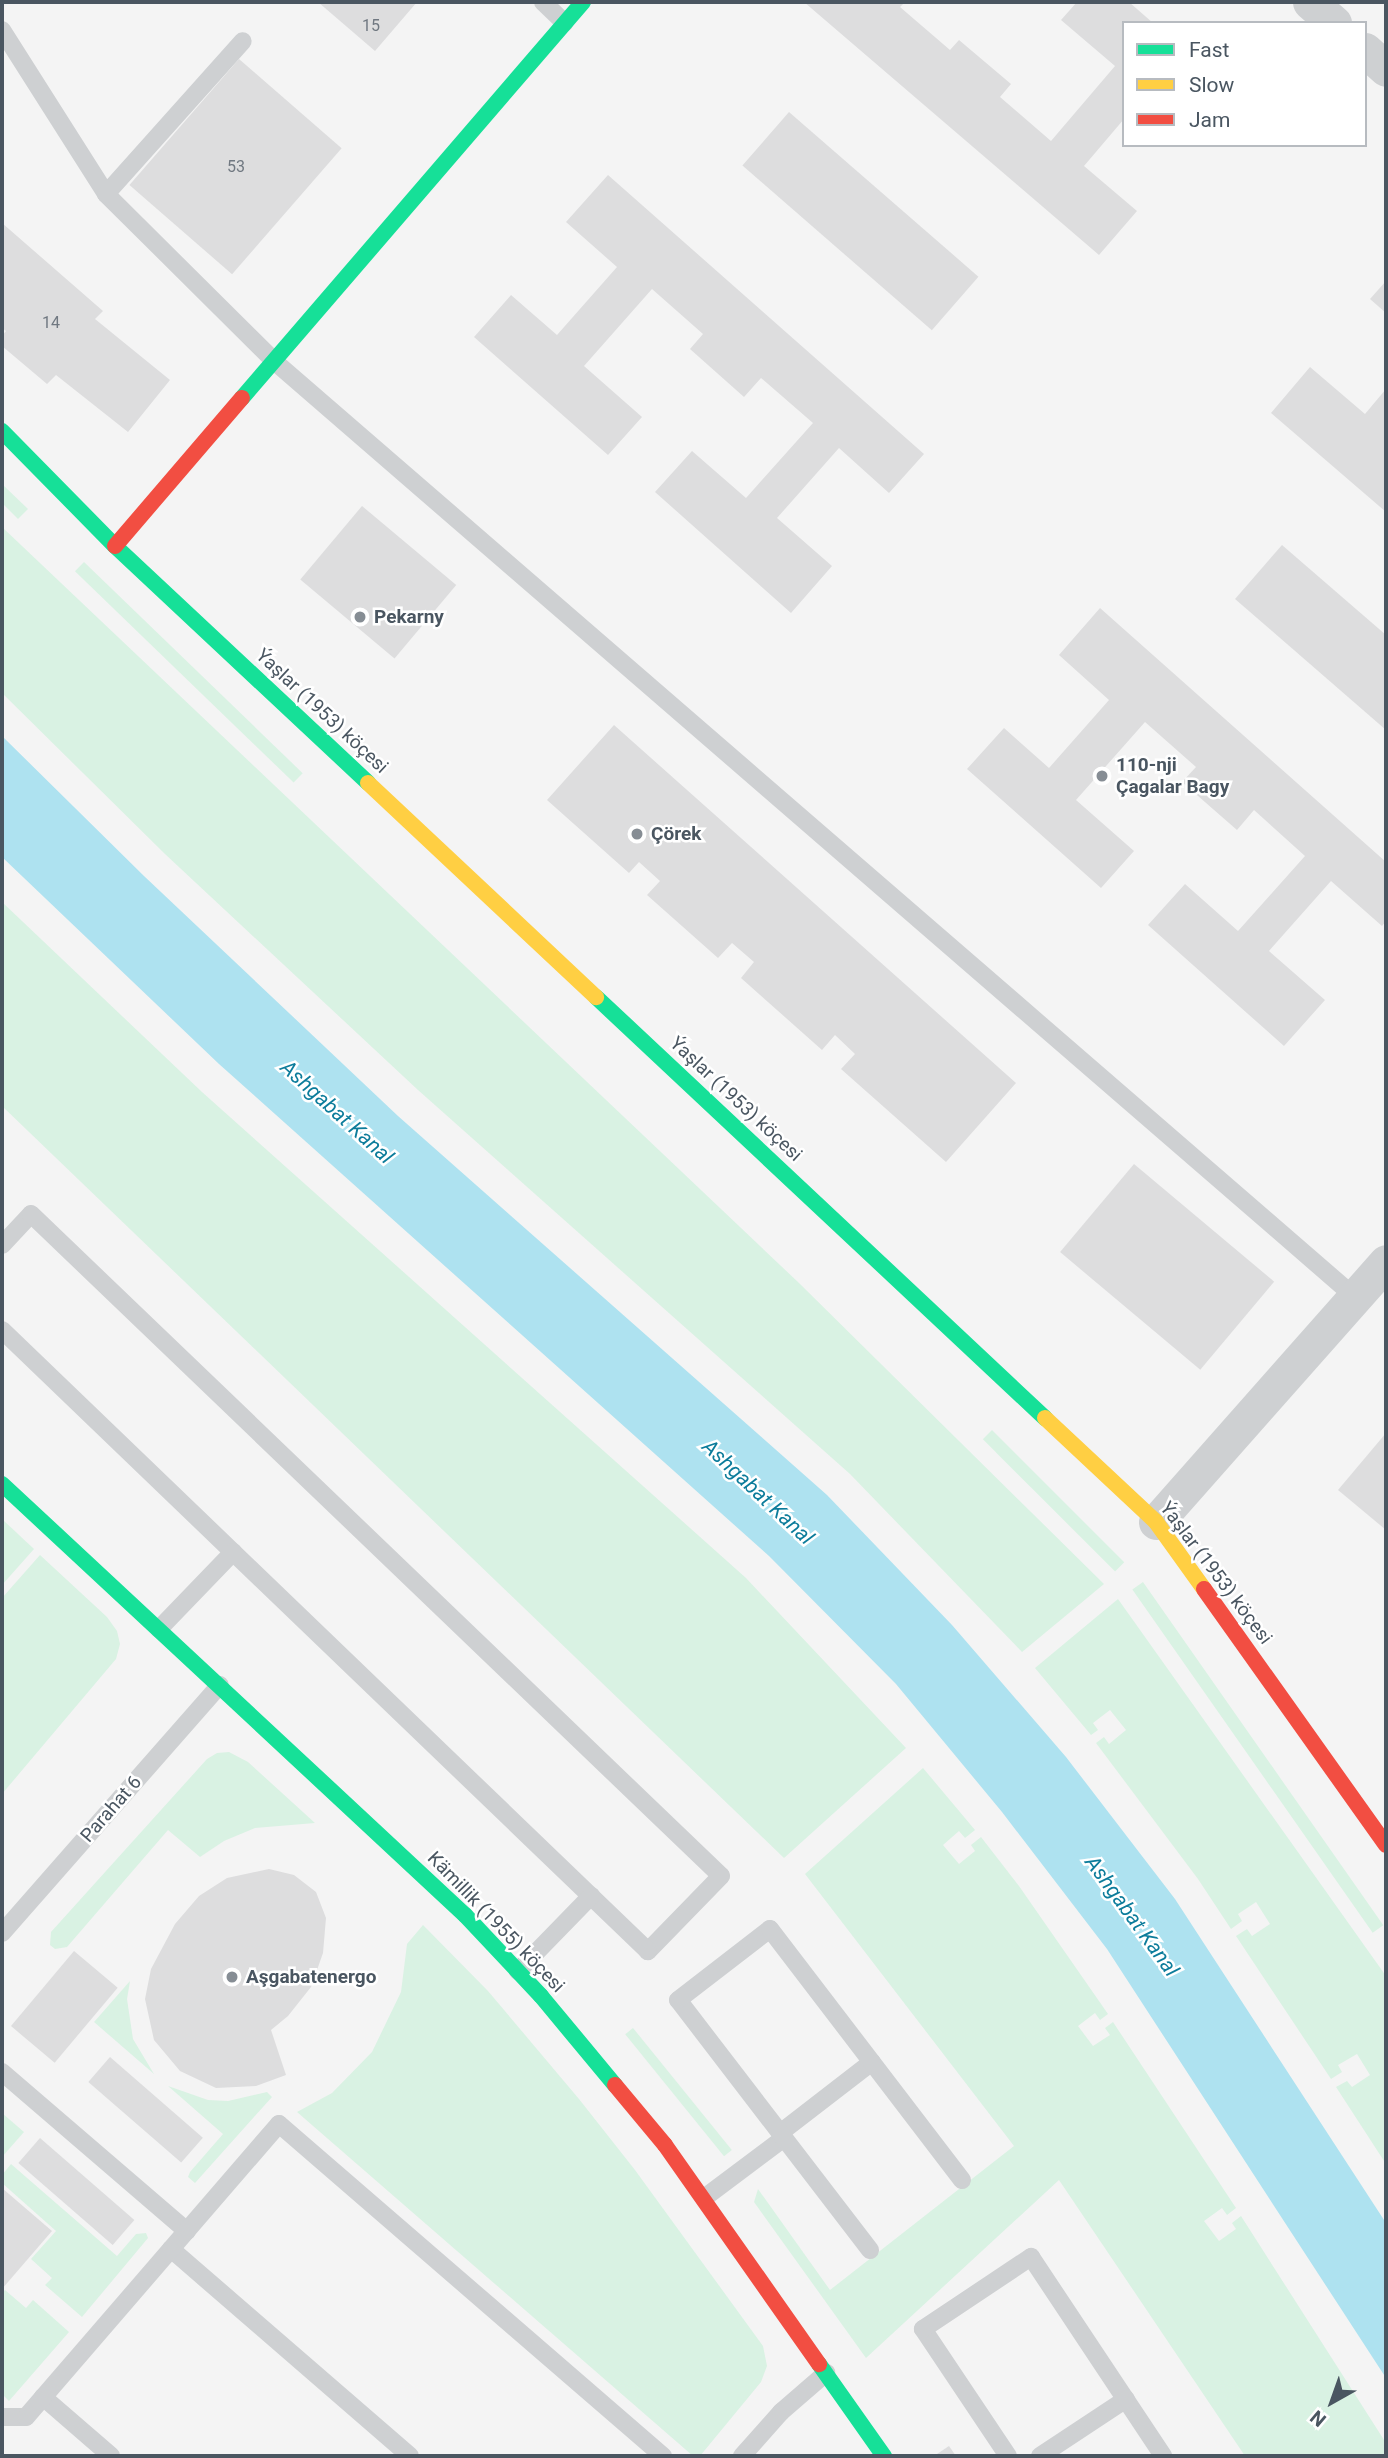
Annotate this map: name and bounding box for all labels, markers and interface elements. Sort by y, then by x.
house number: 15 [362,16,380,36]
legend [1122,21,1367,147]
text: Fast [1189,38,1229,62]
text: Slow [1189,73,1234,97]
text: Jam [1189,108,1230,132]
house number: 53 [227,157,245,177]
house number: 14 [42,313,60,333]
place label: Pekarny [374,606,444,628]
marker: Pekarny [352,609,368,625]
street label: Ýaşlar (1953) köçesi [251,644,393,778]
place label: 110-nji Çagalar Bagy [1116,754,1229,798]
marker: 110-nji Çagalar Bagy [1094,768,1110,784]
place label: Çörek [651,823,701,845]
marker: Çörek [629,826,645,842]
street label: Ýaşlar (1953) köçesi [665,1032,807,1166]
water label: Ashgabat Kanal [275,1055,399,1169]
water label: Ashgabat Kanal [697,1434,819,1550]
street label: Ýaşlar (1953) köçesi [1155,1497,1277,1649]
street label: Parahat 6 [76,1771,146,1847]
street label: Kämillik (1955) köçesi [423,1847,569,1997]
water label: Ashgabat Kanal [1080,1851,1184,1981]
place label: Aşgabatenergo [246,1966,376,1988]
marker: Aşgabatenergo [224,1969,240,1985]
north arrow [1297,2367,1367,2437]
text: N [1306,2405,1331,2432]

